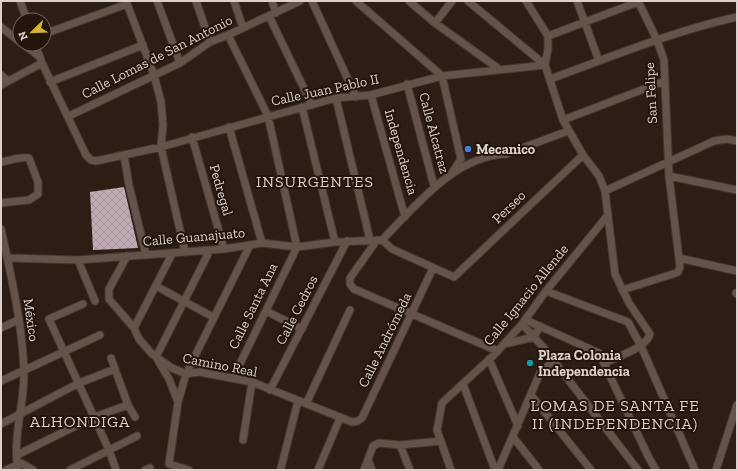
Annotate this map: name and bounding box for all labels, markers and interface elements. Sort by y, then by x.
north arrow [12,12,52,52]
street label: Calle Lomas de San Antonio [79,12,235,102]
text: N [15,29,31,42]
street label: San Felipe [641,61,661,124]
street label: Calle Juan Pablo II [269,70,381,110]
street label: Calle Alcatraz [415,91,453,176]
street label: Independencia [381,107,421,197]
place label: Mecanico [476,141,536,158]
marker: Mecanico [463,144,473,154]
street label: Pedregal [206,162,236,218]
district label: INSURGENTES [256,172,374,191]
street label: Perseo [489,187,529,227]
street label: Calle Guanajuato [142,224,246,250]
street label: Calle Ignacio Allende [480,241,572,349]
street label: Calle Santa Ana [225,260,281,352]
street label: Calle Cedros [272,272,322,348]
street label: Calle Andrómeda [355,290,415,390]
street label: México [20,297,42,343]
place label: Plaza Colonia Independencia [538,347,630,380]
street label: Camino Real [181,349,259,381]
marker: Plaza Colonia Independencia [525,358,535,368]
district label: LOMAS DE SANTA FE II (INDEPENDENCIA) [530,396,700,433]
district label: ALHONDIGA [30,412,130,431]

